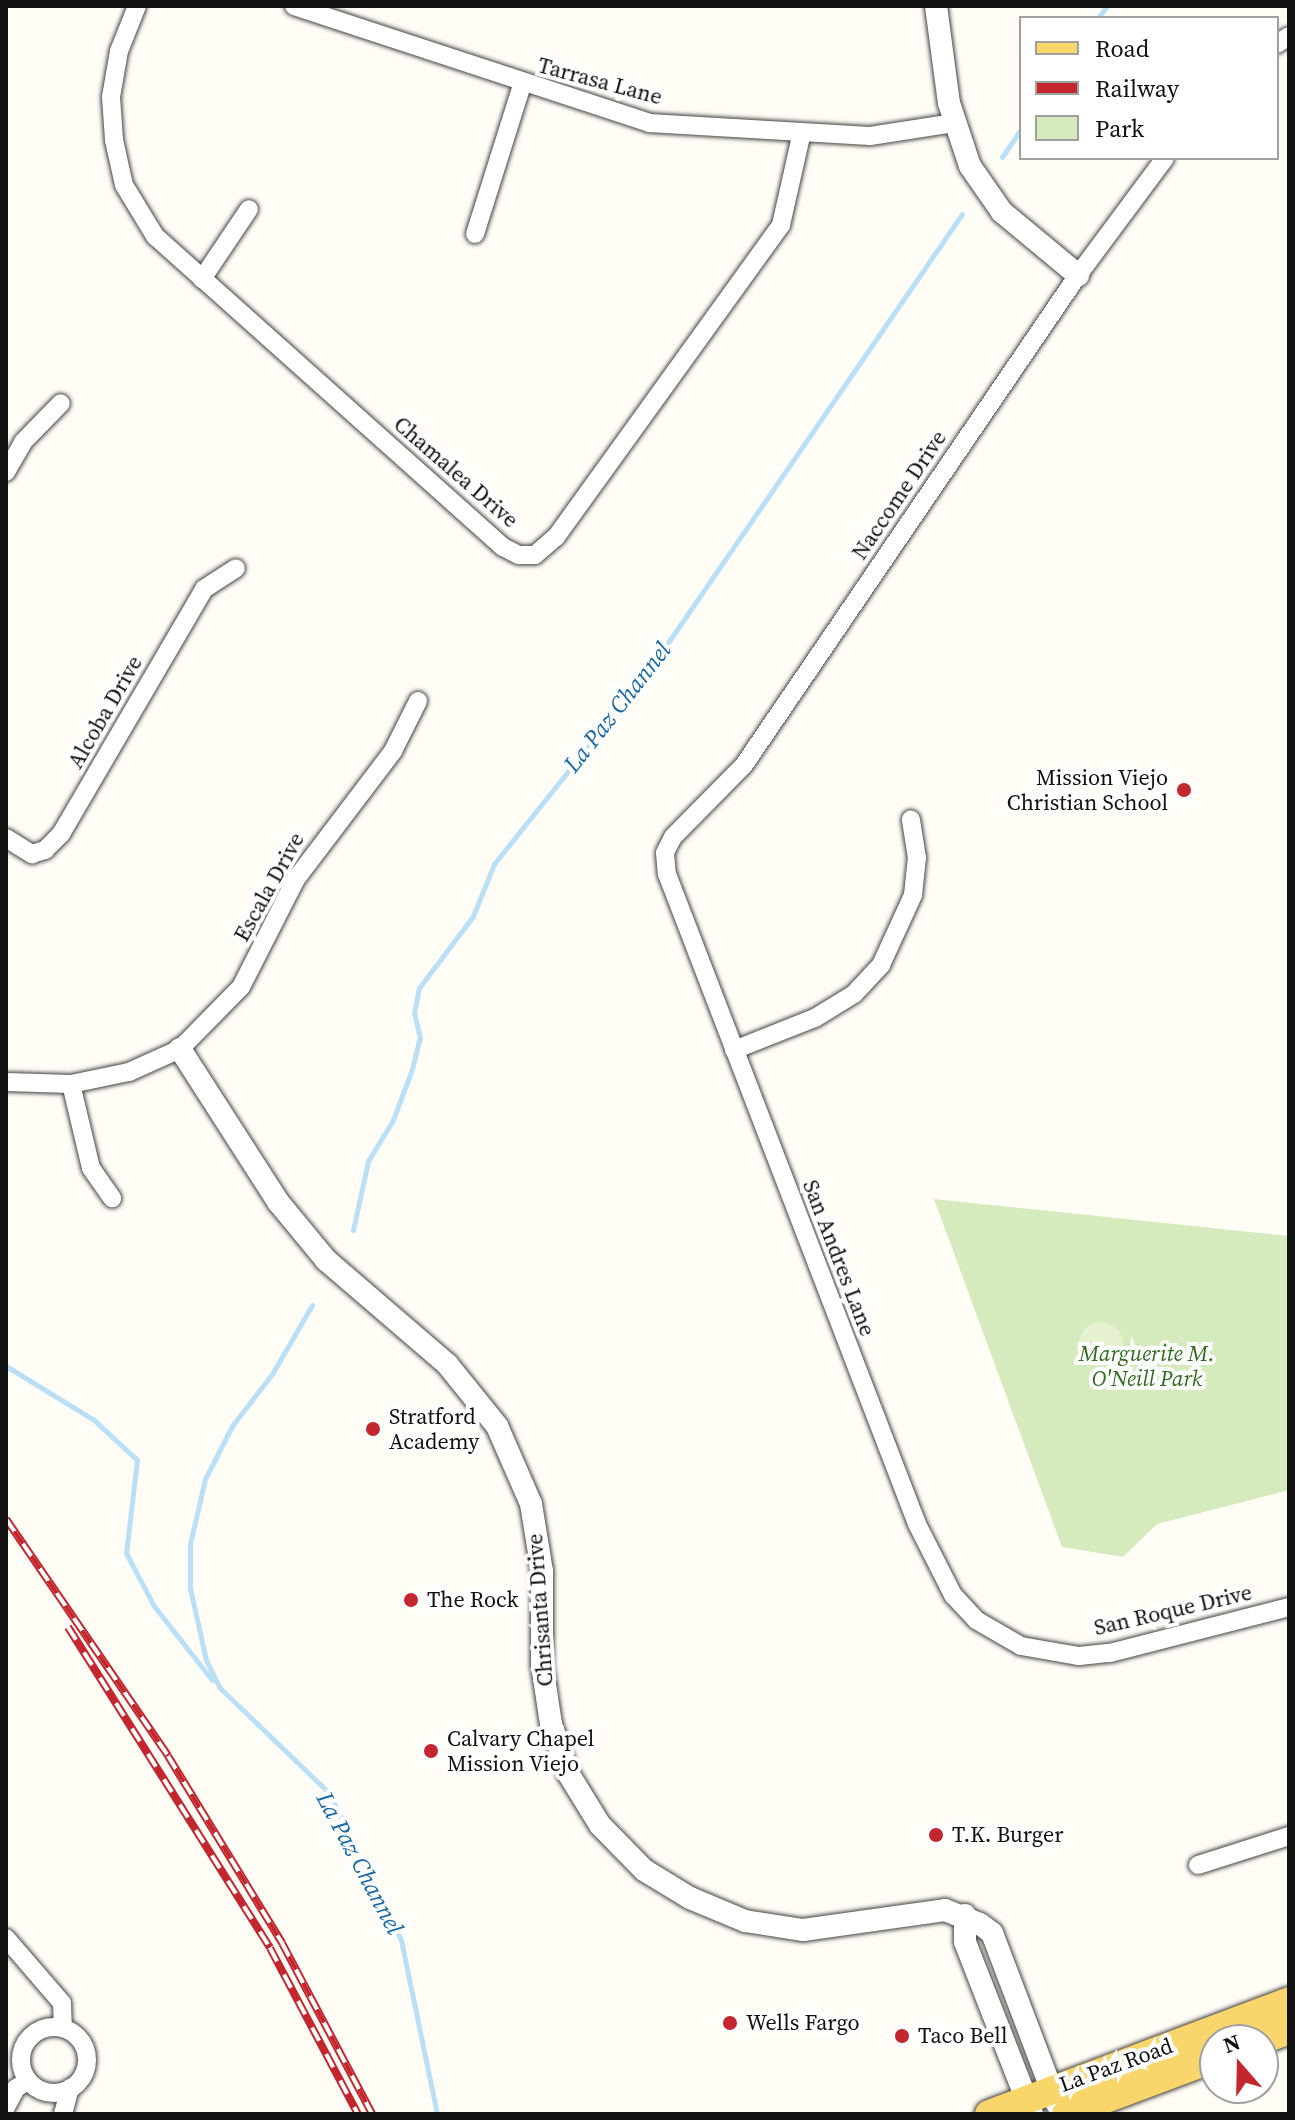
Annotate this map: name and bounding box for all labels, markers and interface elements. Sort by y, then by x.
legend [1019,16,1279,160]
text: Road [1095,32,1149,65]
street label: Tarrasa Lane [535,52,665,110]
text: Railway [1095,72,1179,105]
text: Park [1095,112,1144,145]
street label: Chamalea Drive [388,411,524,533]
street label: Naccome Drive [846,425,952,565]
water label: La Paz Channel [557,636,677,778]
street label: Alcoba Drive [62,651,148,773]
place label: Mission Viejo Christian School [1007,764,1168,816]
marker: Mission Viejo Christian School [1175,781,1193,799]
street label: Escala Drive [228,828,310,946]
street label: San Andres Lane [797,1176,881,1340]
park label: Marguerite M. O'Neill Park [1079,1340,1215,1392]
place label: Stratford Academy [389,1403,479,1454]
marker: Stratford Academy [364,1420,382,1438]
street label: Chrisanta Drive [521,1533,559,1687]
street label: San Roque Drive [1091,1579,1255,1641]
place label: The Rock [427,1587,519,1613]
marker: The Rock [402,1591,420,1609]
place label: Calvary Chapel Mission Viejo [447,1725,594,1776]
marker: Calvary Chapel Mission Viejo [422,1742,440,1760]
water label: La Paz Channel [310,1787,410,1939]
place label: T.K. Burger [952,1822,1064,1848]
marker: T.K. Burger [927,1826,945,1844]
place label: Wells Fargo [746,2010,860,2036]
marker: Wells Fargo [721,2014,739,2032]
place label: Taco Bell [918,2023,1007,2049]
north arrow [1199,2024,1279,2104]
text: N [1219,2026,1244,2060]
marker: Taco Bell [893,2027,911,2045]
street label: La Paz Road [1056,2032,1176,2098]

